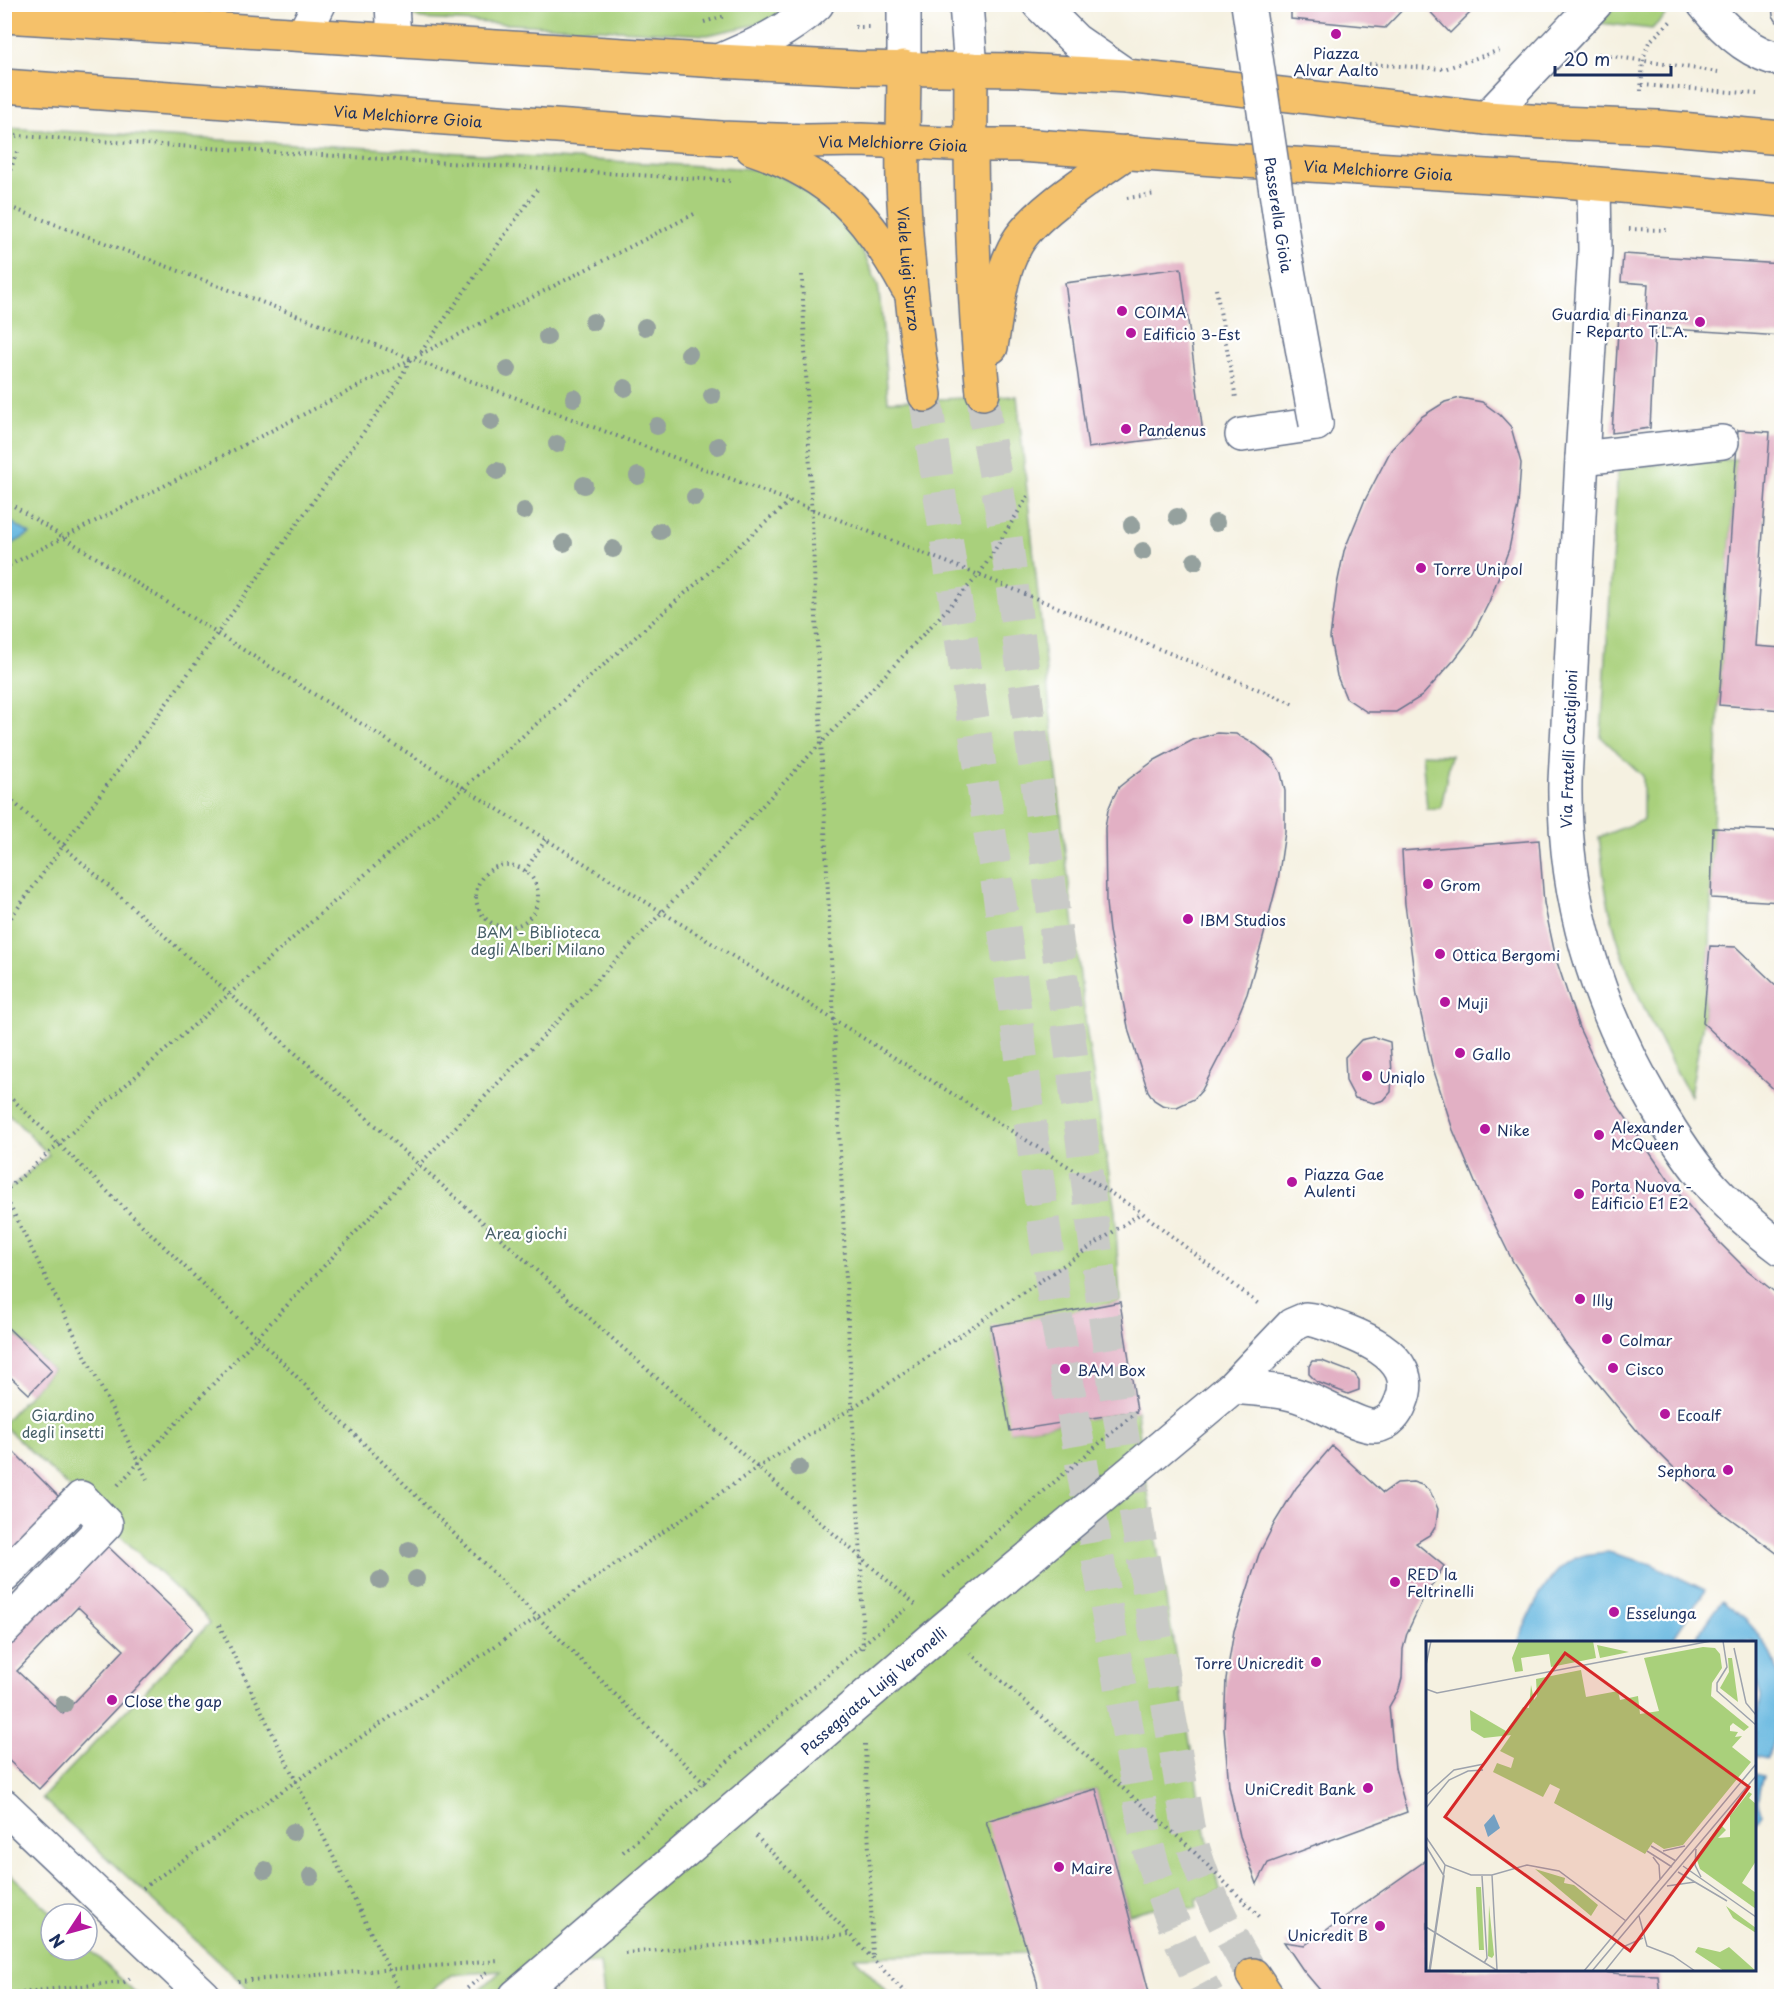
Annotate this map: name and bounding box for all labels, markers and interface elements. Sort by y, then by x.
marker: Piazza Alvar Aalto [1329,27,1343,41]
scale bar [1555,39,1670,77]
place label: Piazza Alvar Aalto [1293,41,1379,81]
text: 20 m [1564,45,1610,72]
street label: Via Melchiorre Gioia [333,98,484,132]
street label: Via Melchiorre Gioia [818,128,969,156]
street label: Via Melchiorre Gioia [1303,153,1454,185]
street label: Passerella Gioia [1259,155,1300,275]
street label: Viale Luigi Sturzo [893,206,927,332]
place label: COIMA [1134,300,1187,323]
place label: Guardia di Finanza - Reparto T.L.A. [1551,302,1689,342]
marker: COIMA [1115,304,1129,318]
marker: Guardia di Finanza - Reparto T.L.A. [1693,315,1707,329]
place label: Edificio 3-Est [1143,322,1240,345]
marker: Edificio 3-Est [1124,326,1138,340]
place label: Pandenus [1138,418,1206,441]
marker: Pandenus [1119,422,1133,436]
place label: Torre Unipol [1433,557,1523,580]
marker: Torre Unipol [1414,561,1428,575]
street label: Via Fratelli Castiglioni [1554,669,1582,829]
place label: Grom [1440,873,1481,896]
marker: Grom [1421,877,1435,891]
place label: IBM Studios [1200,908,1286,931]
marker: IBM Studios [1181,912,1195,926]
park label: BAM - Biblioteca degli Alberi Milano [471,920,605,960]
place label: Ottica Bergomi [1452,943,1560,966]
marker: Ottica Bergomi [1433,947,1447,961]
place label: Muji [1457,991,1488,1014]
marker: Muji [1438,995,1452,1009]
place label: Gallo [1472,1042,1511,1065]
marker: Gallo [1453,1046,1467,1060]
place label: Uniqlo [1379,1065,1425,1088]
marker: Uniqlo [1360,1069,1374,1083]
place label: Alexander McQueen [1611,1115,1684,1155]
place label: Nike [1497,1118,1530,1141]
marker: Nike [1478,1122,1492,1136]
marker: Alexander McQueen [1592,1128,1606,1142]
place label: Piazza Gae Aulenti [1304,1162,1384,1202]
place label: Porta Nuova - Edificio E1 E2 [1591,1174,1692,1214]
marker: Piazza Gae Aulenti [1285,1175,1299,1189]
marker: Porta Nuova - Edificio E1 E2 [1572,1187,1586,1201]
park label: Area giochi [485,1221,567,1244]
place label: Illy [1592,1288,1613,1311]
marker: Illy [1573,1292,1587,1306]
place label: Colmar [1619,1328,1673,1351]
marker: Colmar [1600,1332,1614,1346]
place label: Cisco [1625,1357,1664,1380]
place label: BAM Box [1077,1358,1146,1381]
marker: Cisco [1606,1361,1620,1375]
marker: BAM Box [1058,1362,1072,1376]
park label: Giardino degli insetti [22,1403,104,1443]
place label: Ecoalf [1677,1403,1722,1426]
marker: Ecoalf [1658,1407,1672,1421]
place label: Sephora [1657,1459,1717,1482]
marker: Sephora [1721,1463,1735,1477]
place label: RED la Feltrinelli [1407,1562,1474,1602]
marker: RED la Feltrinelli [1388,1575,1402,1589]
place label: Esselunga [1626,1601,1697,1624]
marker: Esselunga [1607,1605,1621,1619]
street label: Passeggiata Luigi Veronelli [795,1621,951,1759]
inset map [1426,1641,1756,1971]
place label: Torre Unicredit [1194,1651,1304,1674]
marker: Torre Unicredit [1309,1655,1323,1669]
place label: Close the gap [124,1689,222,1712]
marker: Close the gap [105,1693,119,1707]
place label: UniCredit Bank [1245,1777,1356,1800]
marker: UniCredit Bank [1361,1781,1375,1795]
place label: Maire [1071,1856,1113,1879]
marker: Maire [1052,1860,1066,1874]
north arrow [39,1902,99,1962]
place label: Torre Unicredit B [1287,1906,1368,1946]
marker: Torre Unicredit B [1373,1919,1387,1933]
text: N [43,1929,69,1954]

